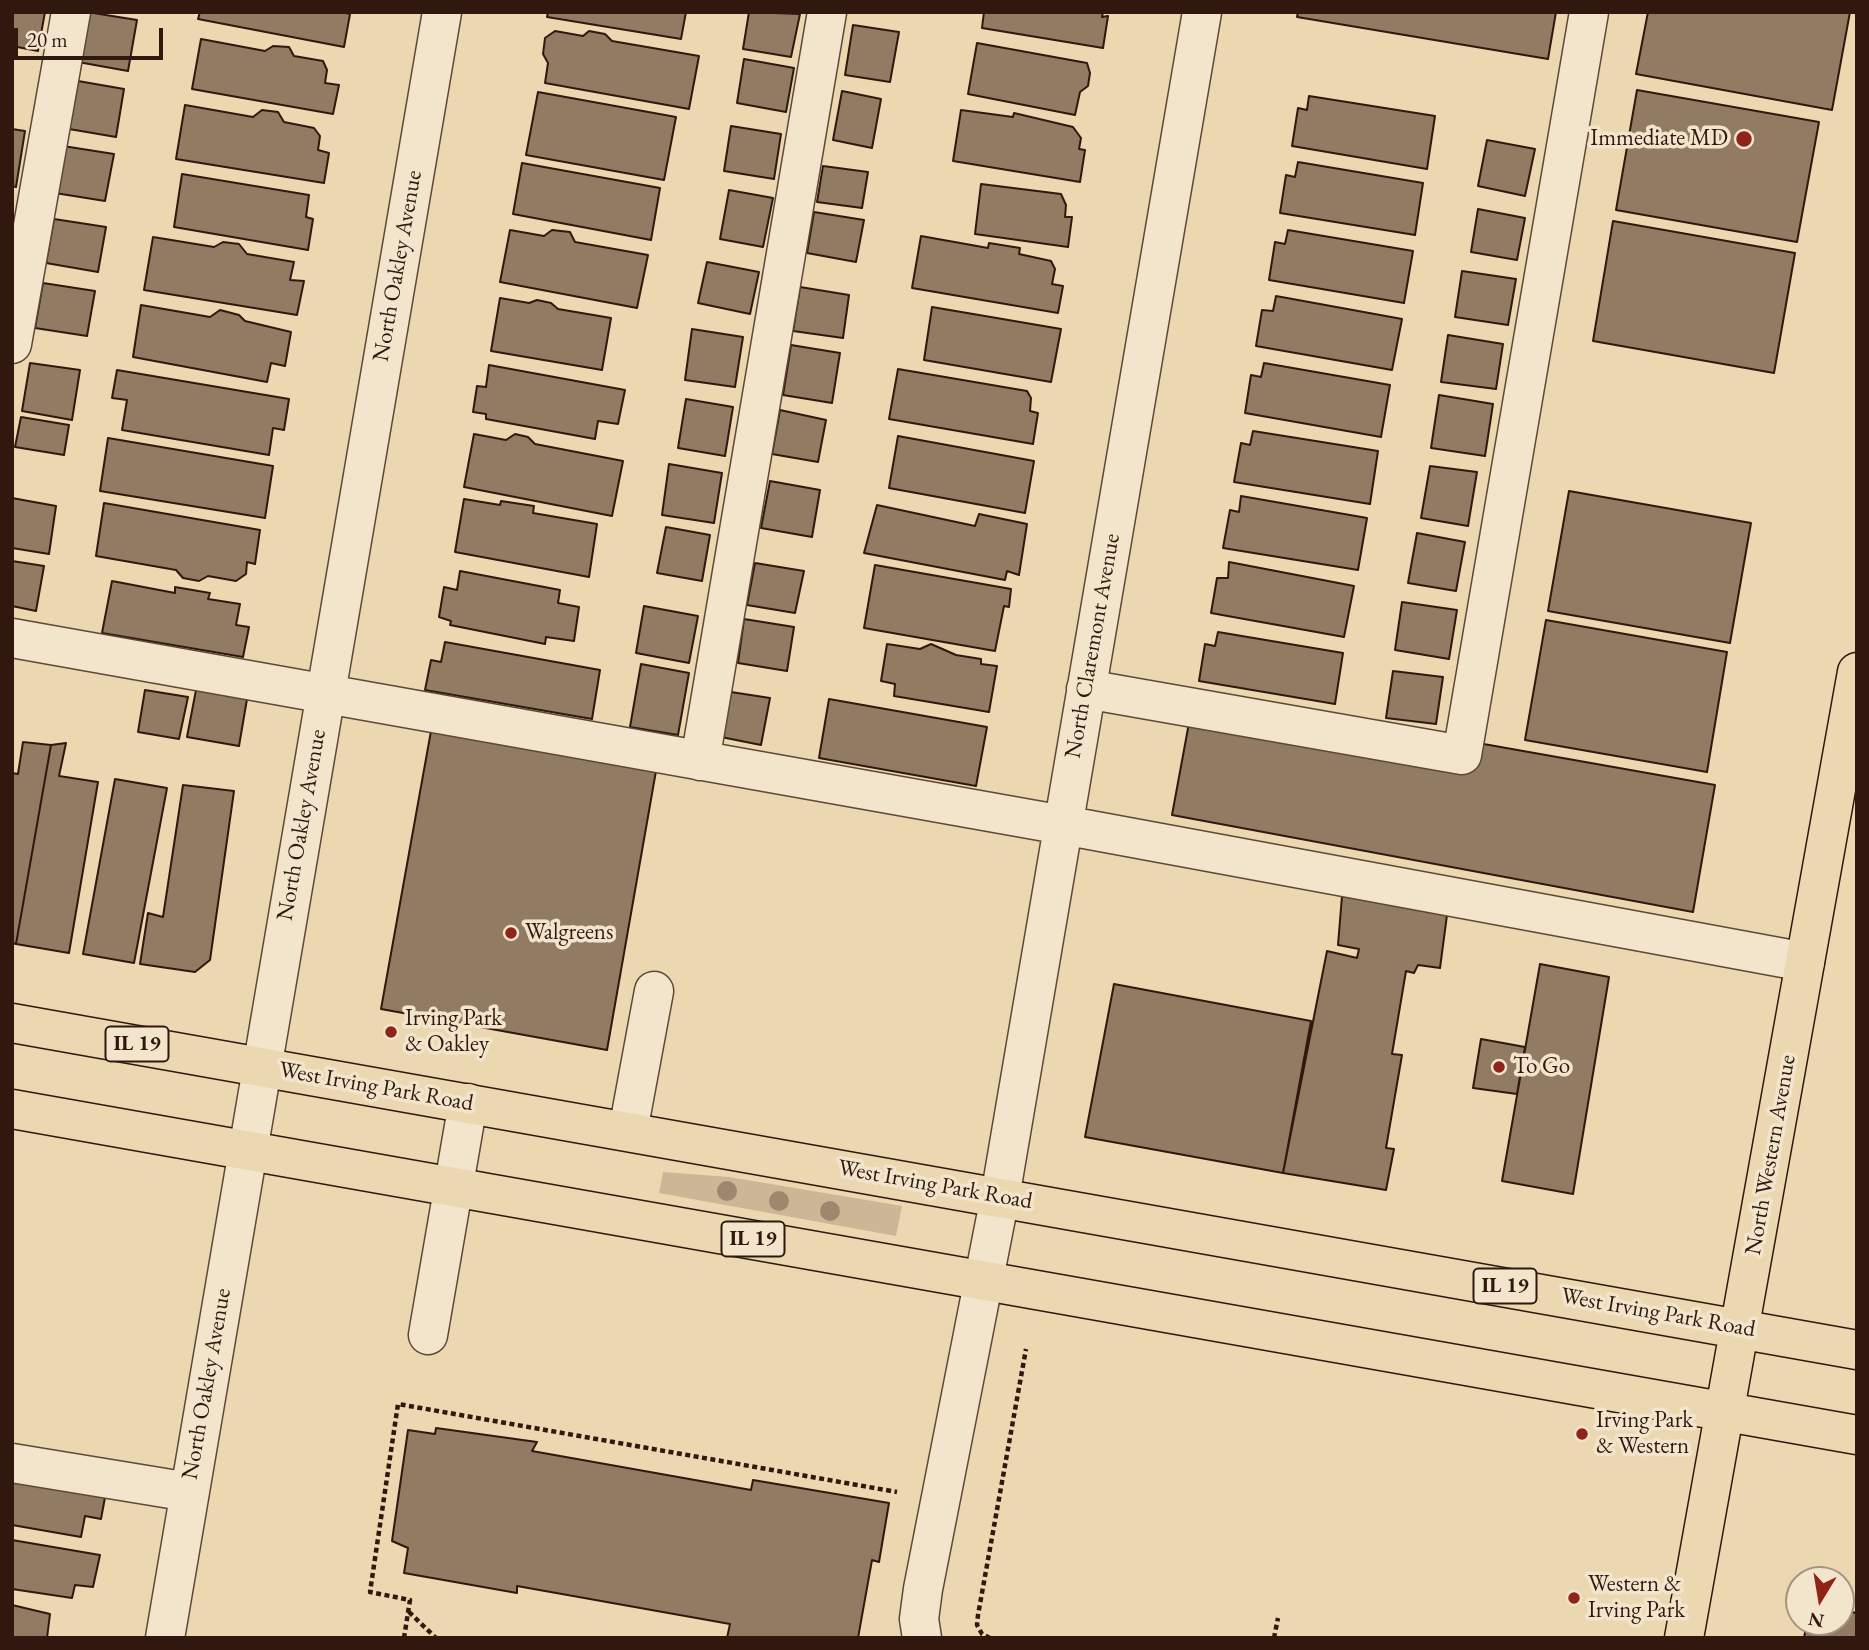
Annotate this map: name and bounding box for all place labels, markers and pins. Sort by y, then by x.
place label: Immediate MD [1590,125,1728,153]
marker: Immediate MD [1734,129,1754,149]
place label: Walgreens [525,919,613,947]
marker: Walgreens [503,925,519,941]
place label: Irving Park & Oakley [405,1005,502,1059]
marker: Irving Park & Oakley [383,1024,399,1040]
place label: To Go [1513,1053,1570,1081]
marker: To Go [1491,1059,1507,1075]
place label: Irving Park & Western [1596,1407,1693,1461]
marker: Irving Park & Western [1574,1426,1590,1442]
place label: Western & Irving Park [1588,1571,1685,1625]
marker: Western & Irving Park [1566,1590,1582,1606]

